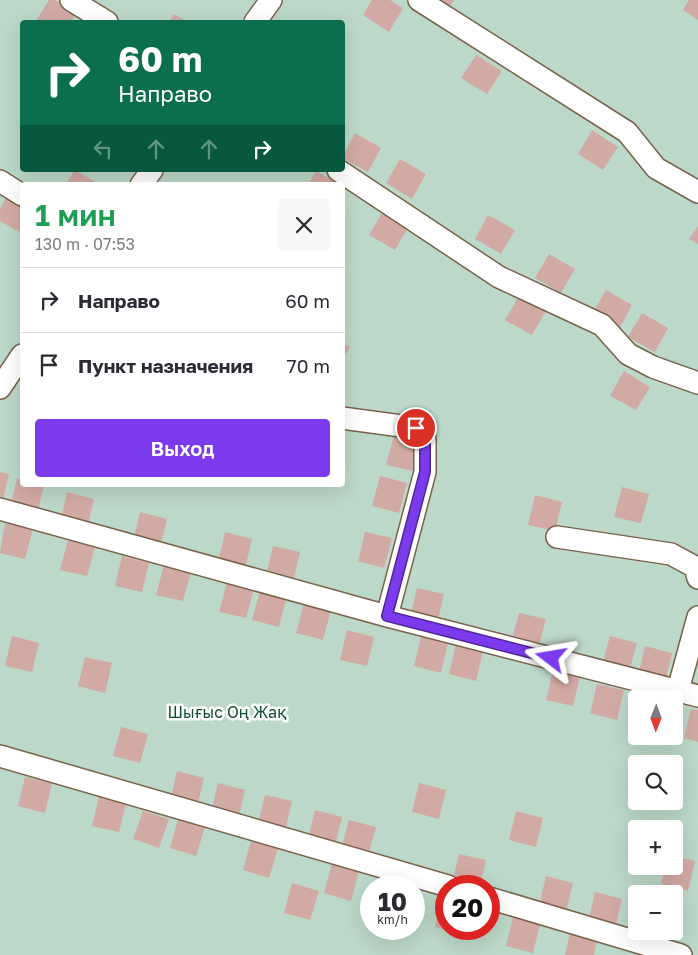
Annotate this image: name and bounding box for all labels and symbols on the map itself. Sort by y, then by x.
pin [395,407,437,449]
position arrow [524,631,576,683]
north arrow [628,690,682,745]
park label: Шығыс Оң Жақ [167,702,287,722]
speed limit sign: 20 [435,875,500,940]

